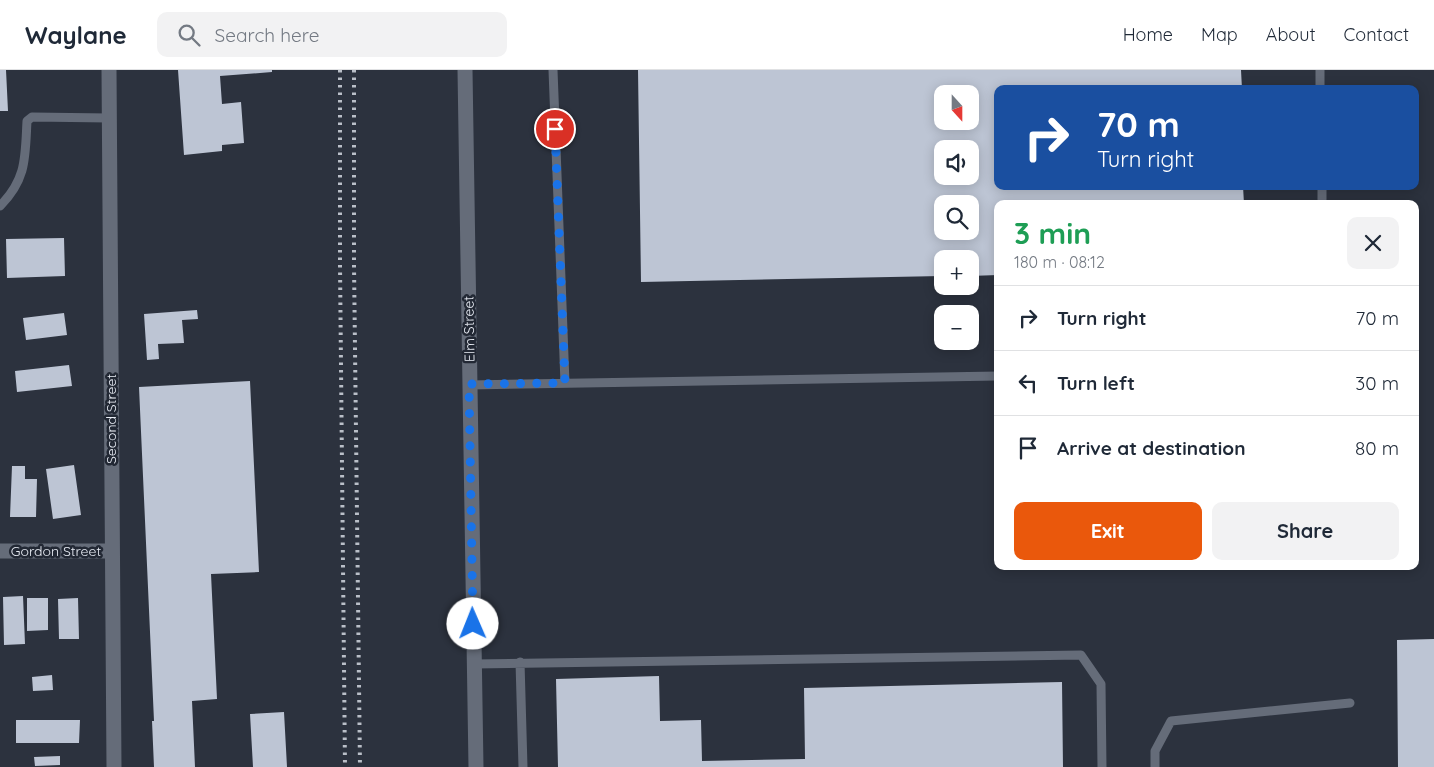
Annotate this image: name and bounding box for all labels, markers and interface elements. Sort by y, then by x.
search box [157,12,507,57]
text: Waylane [25,20,127,50]
icon: search [175,21,203,49]
text: Search here [215,23,319,47]
text: Home [1123,23,1173,46]
text: Map [1201,23,1238,46]
text: About [1266,23,1316,46]
text: Contact [1344,23,1409,46]
north arrow [934,85,979,130]
map controls [934,85,979,350]
text: 70 m [1097,102,1180,146]
icon: right [1014,105,1079,170]
pin [534,108,576,150]
icon: arrive [541,115,569,143]
button: sound [934,140,979,185]
text: Turn right [1097,145,1194,173]
button: search [934,195,979,240]
text: 3 min [1014,214,1091,252]
button: close [1347,217,1399,269]
button: + [934,250,979,295]
text: 180 m · 08:12 [1014,252,1105,272]
street label: Elm Street [459,296,479,362]
icon: right [1014,304,1042,332]
button: − [934,305,979,350]
text: Turn right [1057,306,1146,330]
text: 70 m [1355,306,1399,330]
icon: left [1014,369,1042,397]
text: Turn left [1057,371,1135,395]
text: 30 m [1355,371,1399,395]
street label: Second Street [102,374,120,464]
icon: arrive [1014,434,1042,462]
text: Arrive at destination [1057,436,1246,460]
text: 80 m [1355,436,1399,460]
button: Exit [1014,502,1202,560]
button: Share [1212,502,1399,560]
street label: Gordon Street [11,542,101,560]
position arrow [446,597,498,649]

